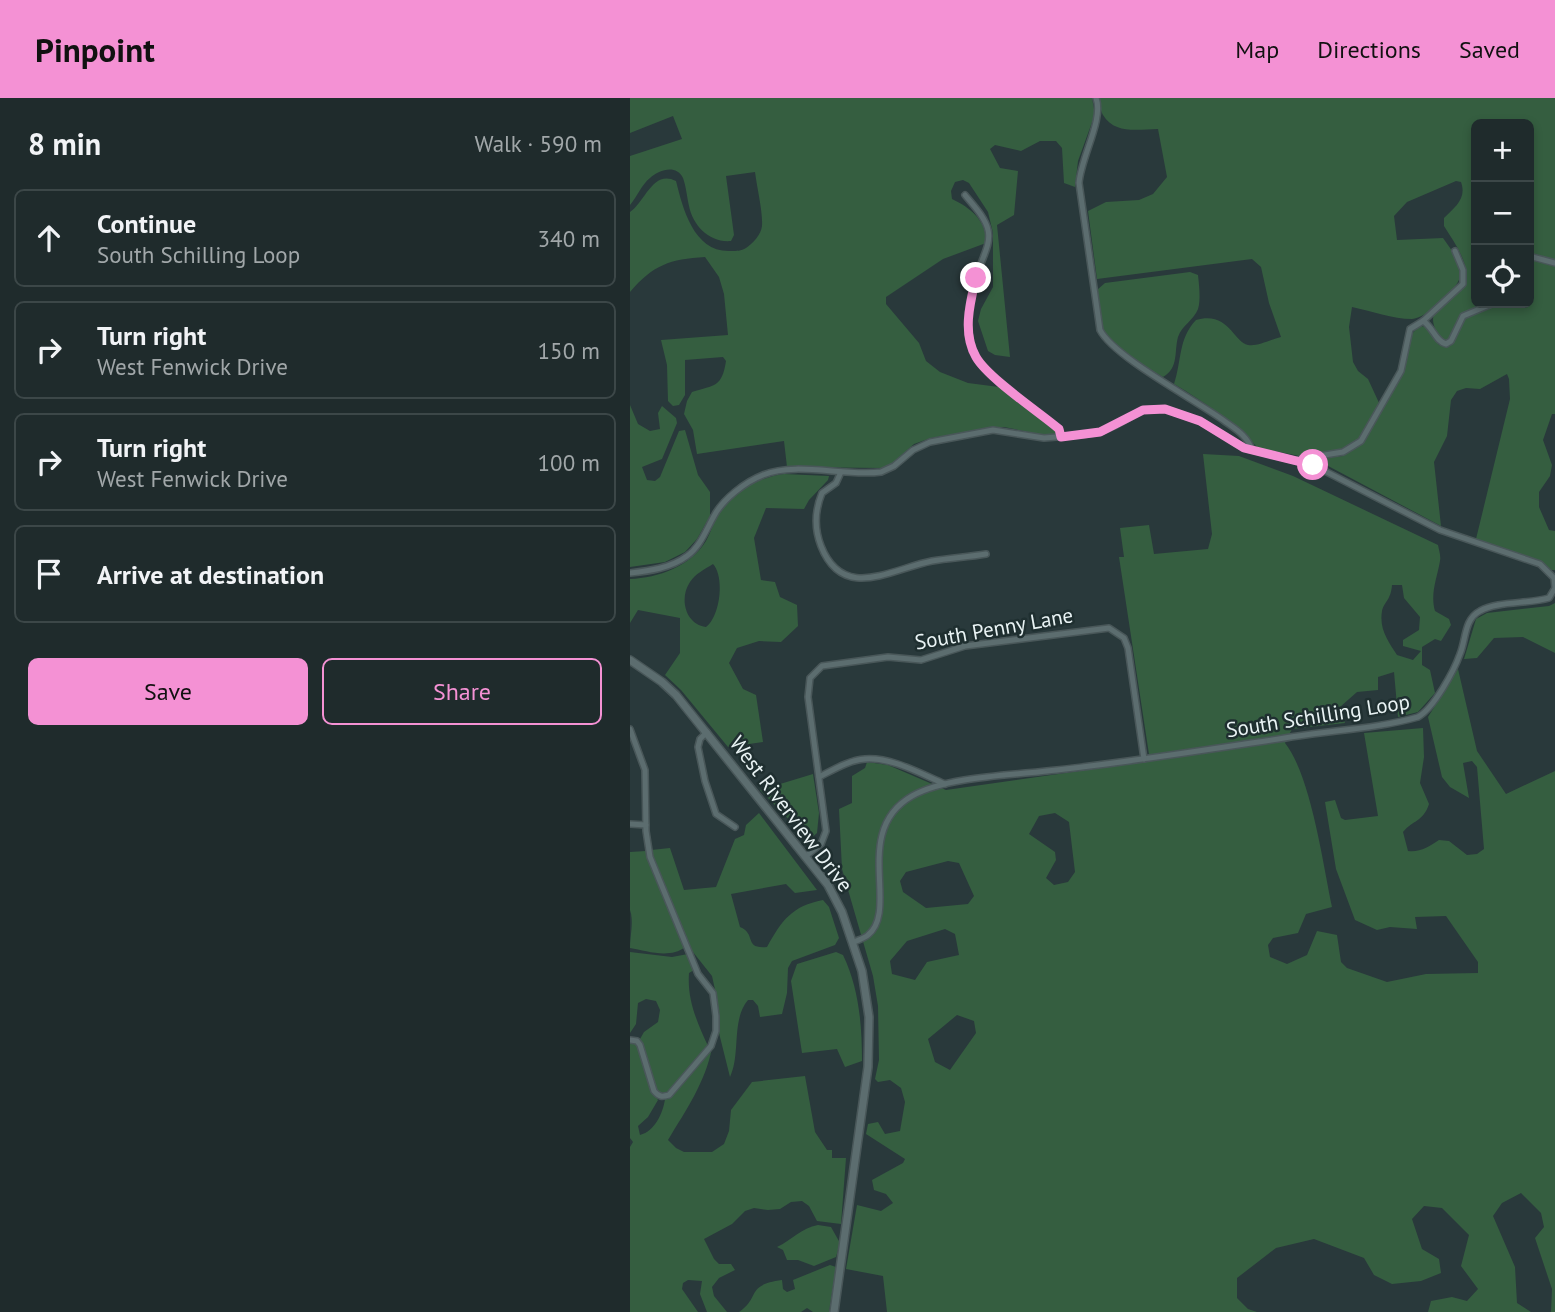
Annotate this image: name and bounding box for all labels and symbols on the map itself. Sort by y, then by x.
route end [960,262,991,293]
route start [1297,449,1328,480]
street label: South Penny Lane [913,601,1075,656]
street label: South Schilling Loop [1224,688,1412,743]
street label: West Riverview Drive [724,730,859,897]

